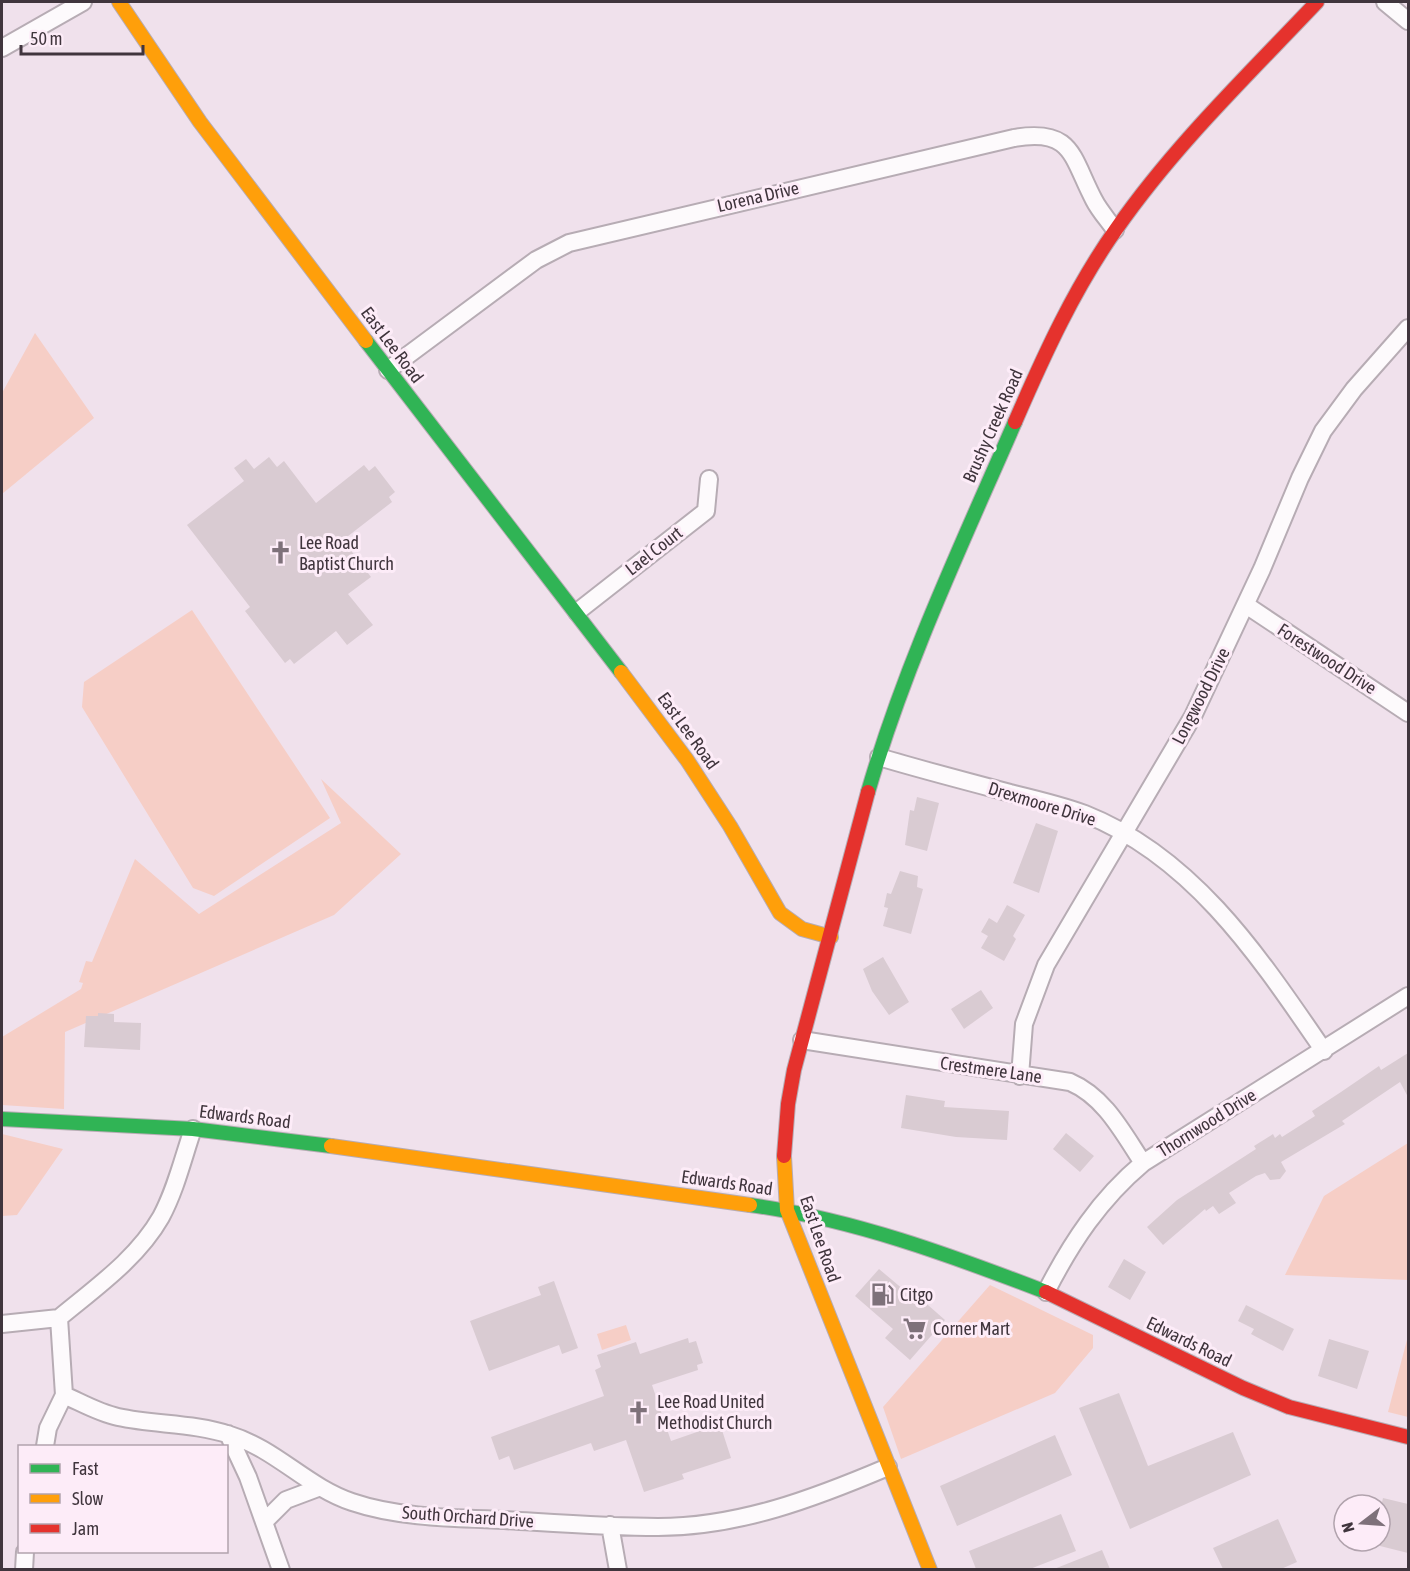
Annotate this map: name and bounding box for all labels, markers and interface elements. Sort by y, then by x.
scale bar [21,18,142,56]
text: 50 m [30,28,62,49]
street label: Lorena Drive [715,177,801,216]
street label: East Lee Road [357,302,428,387]
street label: Brushy Creek Road [958,366,1027,486]
street label: Lael Court [621,522,686,579]
place label: Lee Road Baptist Church [299,532,394,574]
church icon: Lee Road Baptist Church [268,540,294,566]
street label: Forestwood Drive [1274,619,1381,698]
street label: Longwood Drive [1167,644,1234,747]
street label: East Lee Road [653,688,723,773]
street label: Drexmoore Drive [986,777,1098,830]
street label: Crestmere Lane [939,1052,1043,1087]
street label: Thornwood Drive [1154,1084,1260,1161]
street label: Edwards Road [198,1100,292,1133]
street label: Edwards Road [680,1166,774,1199]
street label: East Lee Road [796,1193,845,1285]
fuel station icon: Citgo [869,1282,895,1308]
place label: Citgo [900,1284,933,1305]
street label: Edwards Road [1143,1312,1235,1371]
supermarket icon: Corner Mart [902,1316,928,1342]
place label: Corner Mart [933,1318,1010,1339]
place label: Lee Road United Methodist Church [657,1391,773,1433]
church icon: Lee Road United Methodist Church [626,1399,652,1425]
legend [18,1445,228,1553]
text: Fast [72,1458,99,1479]
text: Slow [72,1488,103,1509]
north arrow [1332,1493,1392,1553]
street label: South Orchard Drive [402,1501,535,1532]
text: Jam [72,1518,99,1539]
text: N [1338,1520,1358,1535]

